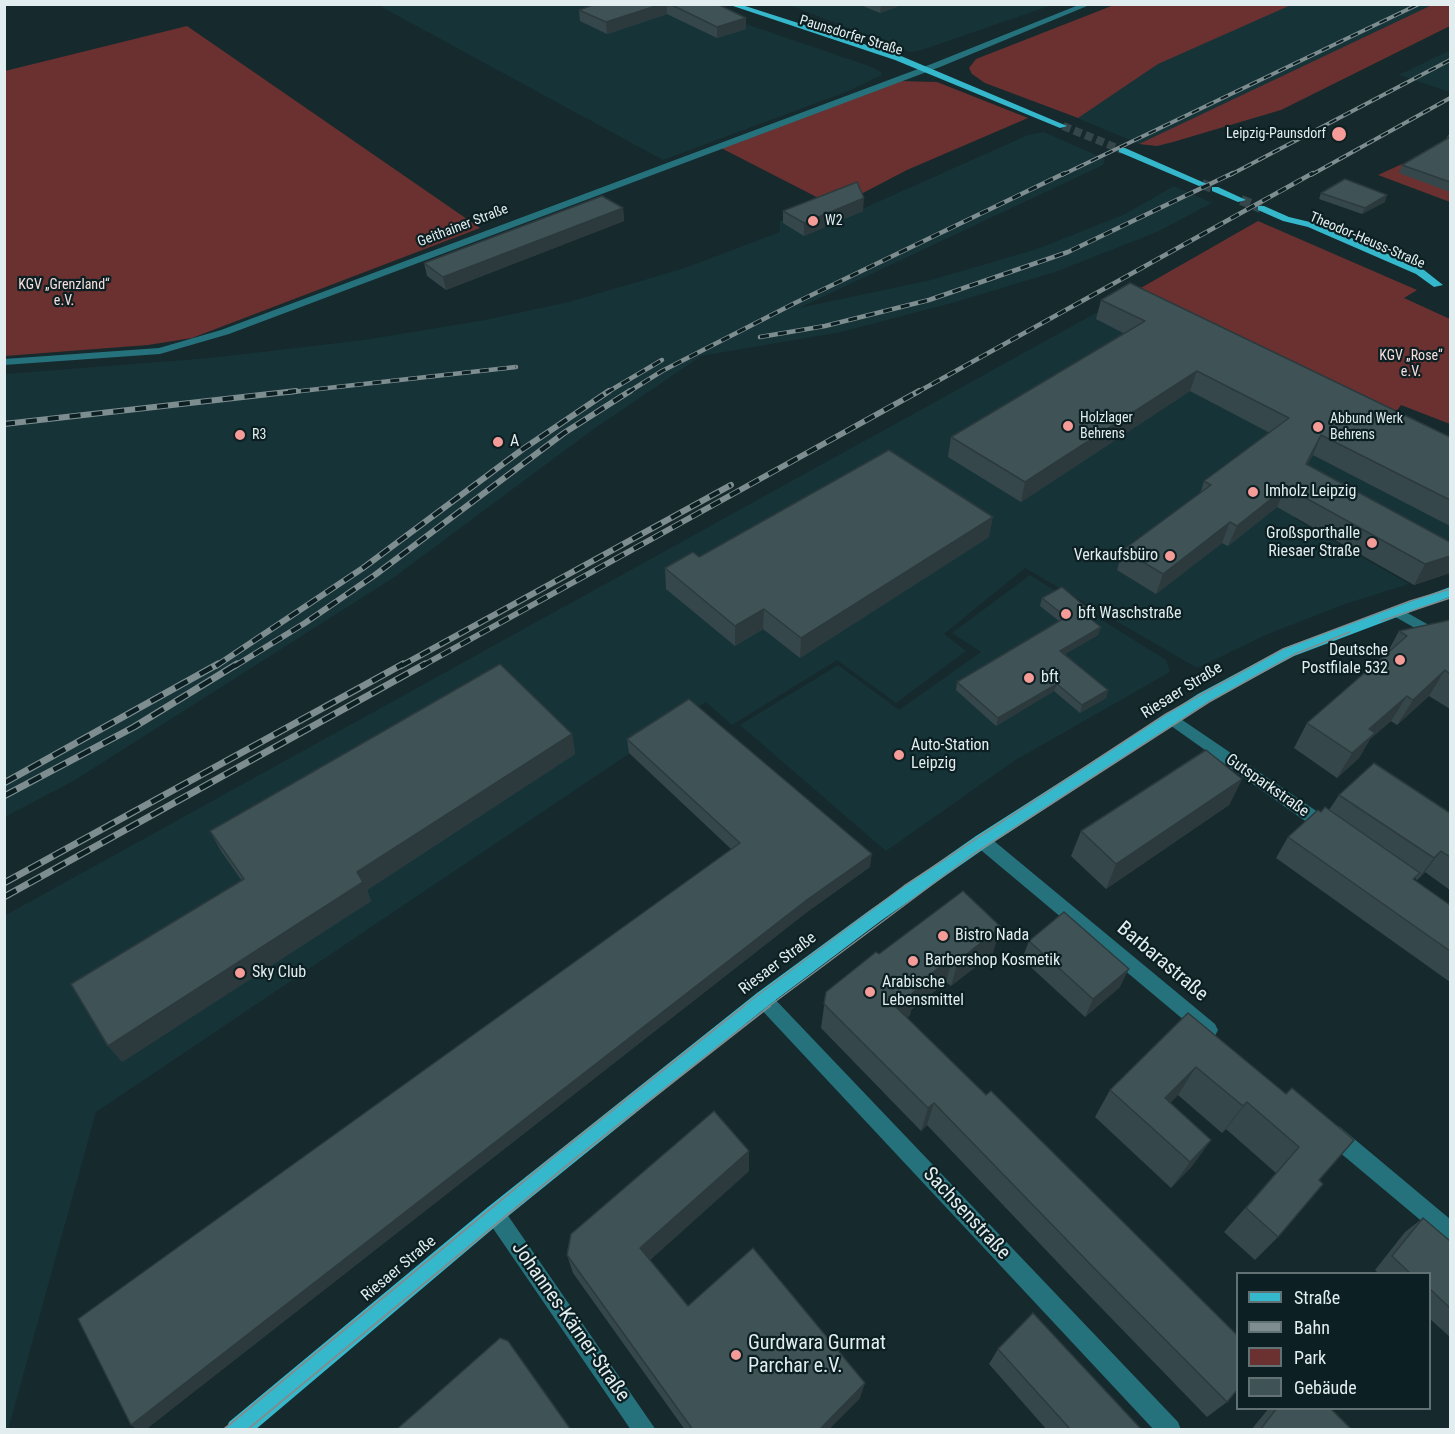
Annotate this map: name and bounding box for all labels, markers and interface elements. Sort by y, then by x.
street label: Paunsdorfer Straße [797,12,905,60]
marker: Leipzig-Paunsdorf [1330,125,1348,143]
place label: Leipzig-Paunsdorf [1226,126,1326,142]
street label: Geithainer Straße [415,201,511,251]
street label: Theodor-Heuss-Straße [1307,209,1427,273]
place label: W2 [825,213,843,229]
marker: W2 [806,214,820,228]
park label: KGV „Grenzland“ e.V. [18,277,110,310]
park label: KGV „Rose“ e.V. [1379,348,1443,380]
place label: Holzlager Behrens [1080,410,1133,442]
place label: Abbund Werk Behrens [1330,411,1403,443]
marker: Holzlager Behrens [1061,419,1075,433]
marker: Abbund Werk Behrens [1311,420,1325,434]
place label: R3 [252,427,266,443]
marker: R3 [233,428,247,442]
place label: A [510,432,519,452]
marker: A [491,435,505,449]
place label: Imholz Leipzig [1265,482,1356,502]
marker: Imholz Leipzig [1246,485,1260,499]
place label: Großsporthalle Riesaer Straße [1266,524,1360,562]
marker: Großsporthalle Riesaer Straße [1365,536,1379,550]
place label: Verkaufsbüro [1074,546,1158,566]
marker: Verkaufsbüro [1163,549,1177,563]
place label: bft Waschstraße [1078,604,1181,624]
marker: bft Waschstraße [1059,607,1073,621]
place label: Deutsche Postfilale 532 [1301,641,1388,679]
marker: Deutsche Postfilale 532 [1393,653,1407,667]
street label: Riesaer Straße [1138,659,1226,723]
place label: bft [1041,668,1059,688]
marker: bft [1022,671,1036,685]
place label: Auto-Station Leipzig [911,736,989,774]
marker: Auto-Station Leipzig [892,748,906,762]
street label: Gutsparkstraße [1222,750,1312,822]
street label: Barbarastraße [1112,917,1212,1007]
place label: Bistro Nada [955,926,1029,946]
street label: Riesaer Straße [736,929,820,999]
marker: Bistro Nada [936,929,950,943]
place label: Barbershop Kosmetik [925,951,1060,971]
marker: Barbershop Kosmetik [906,954,920,968]
place label: Sky Club [252,963,306,983]
marker: Sky Club [233,966,247,980]
place label: Arabische Lebensmittel [882,973,964,1011]
marker: Arabische Lebensmittel [863,985,877,999]
street label: Sachsenstraße [917,1163,1015,1265]
street label: Riesaer Straße [358,1232,440,1306]
street label: Johannes-Kärner-Straße [506,1237,634,1407]
legend [1236,1272,1431,1410]
text: Straße [1294,1287,1340,1308]
text: Bahn [1294,1317,1330,1338]
place label: Gurdwara Gurmat Parchar e.V. [748,1332,886,1379]
text: Park [1294,1347,1326,1368]
marker: Gurdwara Gurmat Parchar e.V. [729,1348,743,1362]
text: Gebäude [1294,1377,1357,1398]

